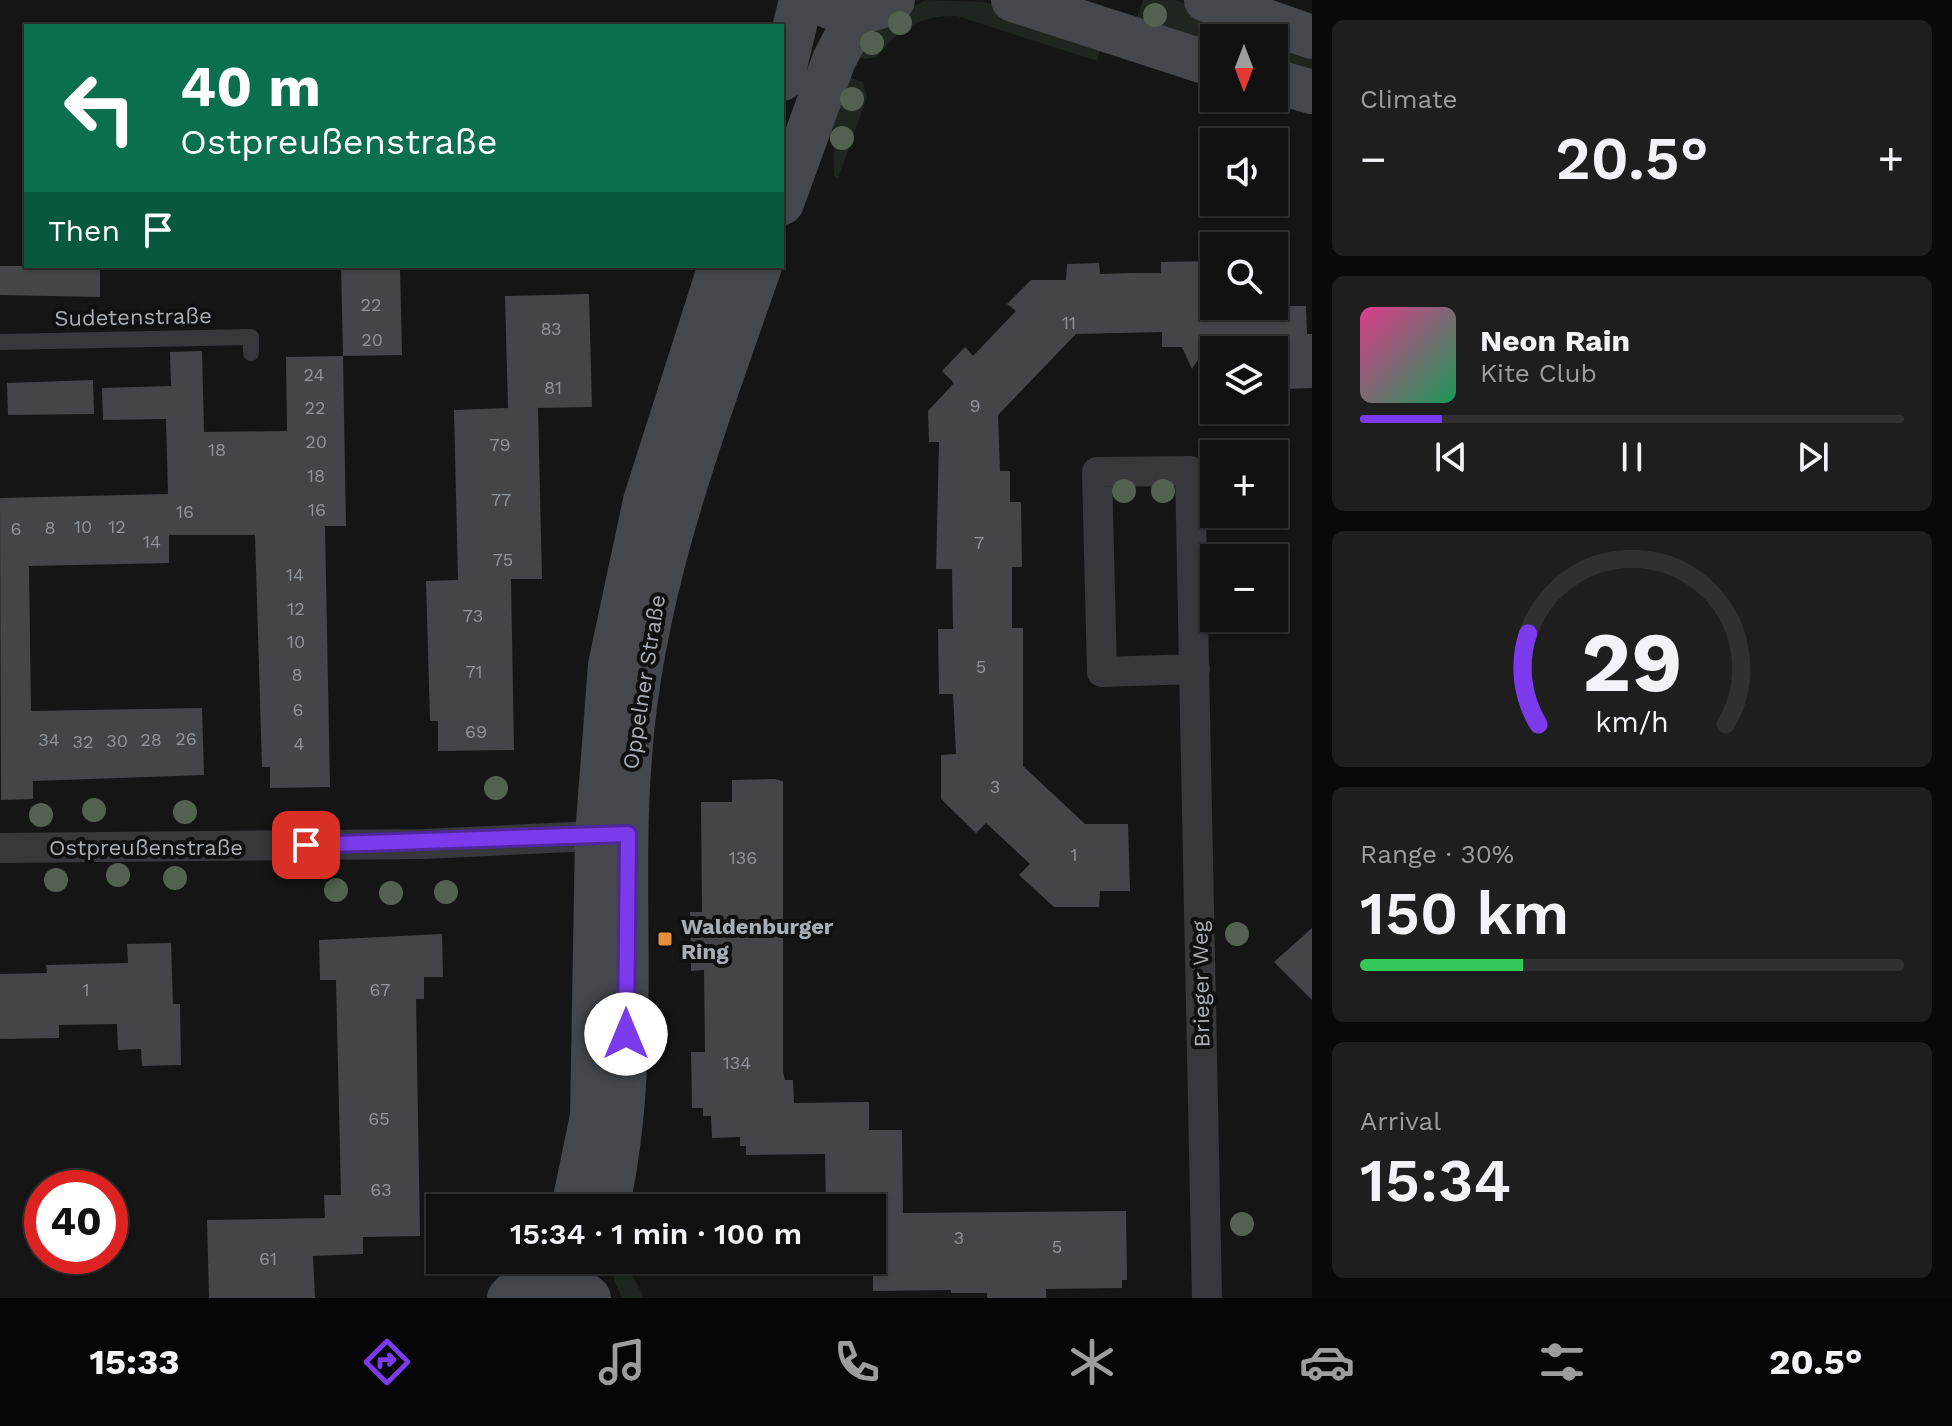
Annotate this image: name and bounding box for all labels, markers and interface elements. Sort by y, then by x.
north arrow [1200,24,1288,112]
map controls [1200,24,1288,632]
text: 40 m [180,54,321,120]
icon: left [48,56,152,160]
text: Climate [1360,84,1458,114]
text: Ostpreußenstraße [180,121,498,163]
text: 20.5° [1555,123,1709,194]
button: sound [1200,128,1288,216]
text: − [1360,133,1387,185]
text: + [1877,133,1904,185]
icon: arrive [136,208,180,252]
text: Then [48,213,120,248]
button: search [1200,232,1288,320]
house number: 22 [361,294,382,315]
street label: Sudetenstraße [54,303,212,331]
house number: 11 [1062,312,1076,333]
house number: 83 [540,318,562,339]
text: Neon Rain [1480,323,1630,358]
house number: 20 [361,329,383,350]
button: layers [1200,336,1288,424]
text: Kite Club [1480,358,1597,388]
house number: 24 [304,364,324,385]
house number: 81 [544,377,562,398]
house number: 9 [969,395,981,416]
house number: 22 [305,397,326,418]
house number: 20 [305,431,327,452]
house number: 79 [489,434,511,455]
icon: previous [1429,435,1473,479]
icon: pause [1610,435,1654,479]
icon: next [1791,435,1835,479]
house number: 18 [208,439,226,460]
button: + [1200,440,1288,528]
house number: 18 [307,465,325,486]
house number: 77 [491,489,511,510]
house number: 16 [308,499,326,520]
house number: 16 [176,501,194,522]
house number: 10 [74,516,92,537]
house number: 12 [108,516,126,537]
house number: 8 [44,517,56,538]
house number: 6 [11,518,21,539]
house number: 14 [143,531,161,552]
house number: 7 [974,532,984,553]
button: − [1200,544,1288,632]
house number: 75 [493,549,513,570]
house number: 14 [286,564,304,585]
street label: Oppelner Straße [618,593,670,771]
house number: 12 [287,598,305,619]
house number: 73 [463,605,483,626]
text: 29 [1582,614,1682,711]
house number: 10 [287,631,305,652]
house number: 5 [976,656,986,677]
house number: 71 [465,661,483,682]
house number: 8 [291,664,303,685]
house number: 6 [293,699,303,720]
text: km/h [1595,705,1669,739]
house number: 69 [465,721,487,742]
house number: 26 [175,728,197,749]
house number: 34 [38,729,60,750]
house number: 28 [140,729,162,750]
house number: 30 [106,730,128,751]
house number: 32 [73,731,94,752]
house number: 4 [294,733,305,754]
house number: 3 [990,776,1000,797]
pin [272,811,340,879]
icon: arrive [284,823,328,867]
street label: Ostpreußenstraße [49,835,243,860]
text: Range · 30% [1360,839,1514,869]
house number: 1 [1070,844,1078,865]
house number: 136 [729,847,757,868]
text: 150 km [1360,878,1569,949]
place label: Waldenburger Ring [681,914,834,964]
street label: Brieger Weg [1187,920,1215,1047]
marker: Waldenburger Ring [656,930,674,948]
house number: 1 [82,979,90,1000]
house number: 67 [370,979,390,1000]
position arrow [584,992,668,1076]
house number: 134 [723,1052,751,1073]
text: Arrival [1360,1106,1441,1136]
house number: 65 [368,1108,390,1129]
text: 15:34 [1360,1145,1511,1216]
speed limit sign: 40 [24,1170,128,1274]
house number: 63 [370,1179,392,1200]
text: 15:34 · 1 min · 100 m [510,1216,802,1251]
house number: 3 [954,1227,964,1248]
house number: 5 [1052,1236,1062,1257]
house number: 61 [259,1248,277,1269]
icon: directions [359,1334,415,1390]
icon: music [594,1334,650,1390]
icon: phone [829,1334,885,1390]
icon: climate [1064,1334,1120,1390]
icon: car [1299,1334,1355,1390]
icon: filters [1534,1334,1590,1390]
text: 15:33 [90,1341,180,1383]
text: 20.5° [1769,1341,1862,1383]

